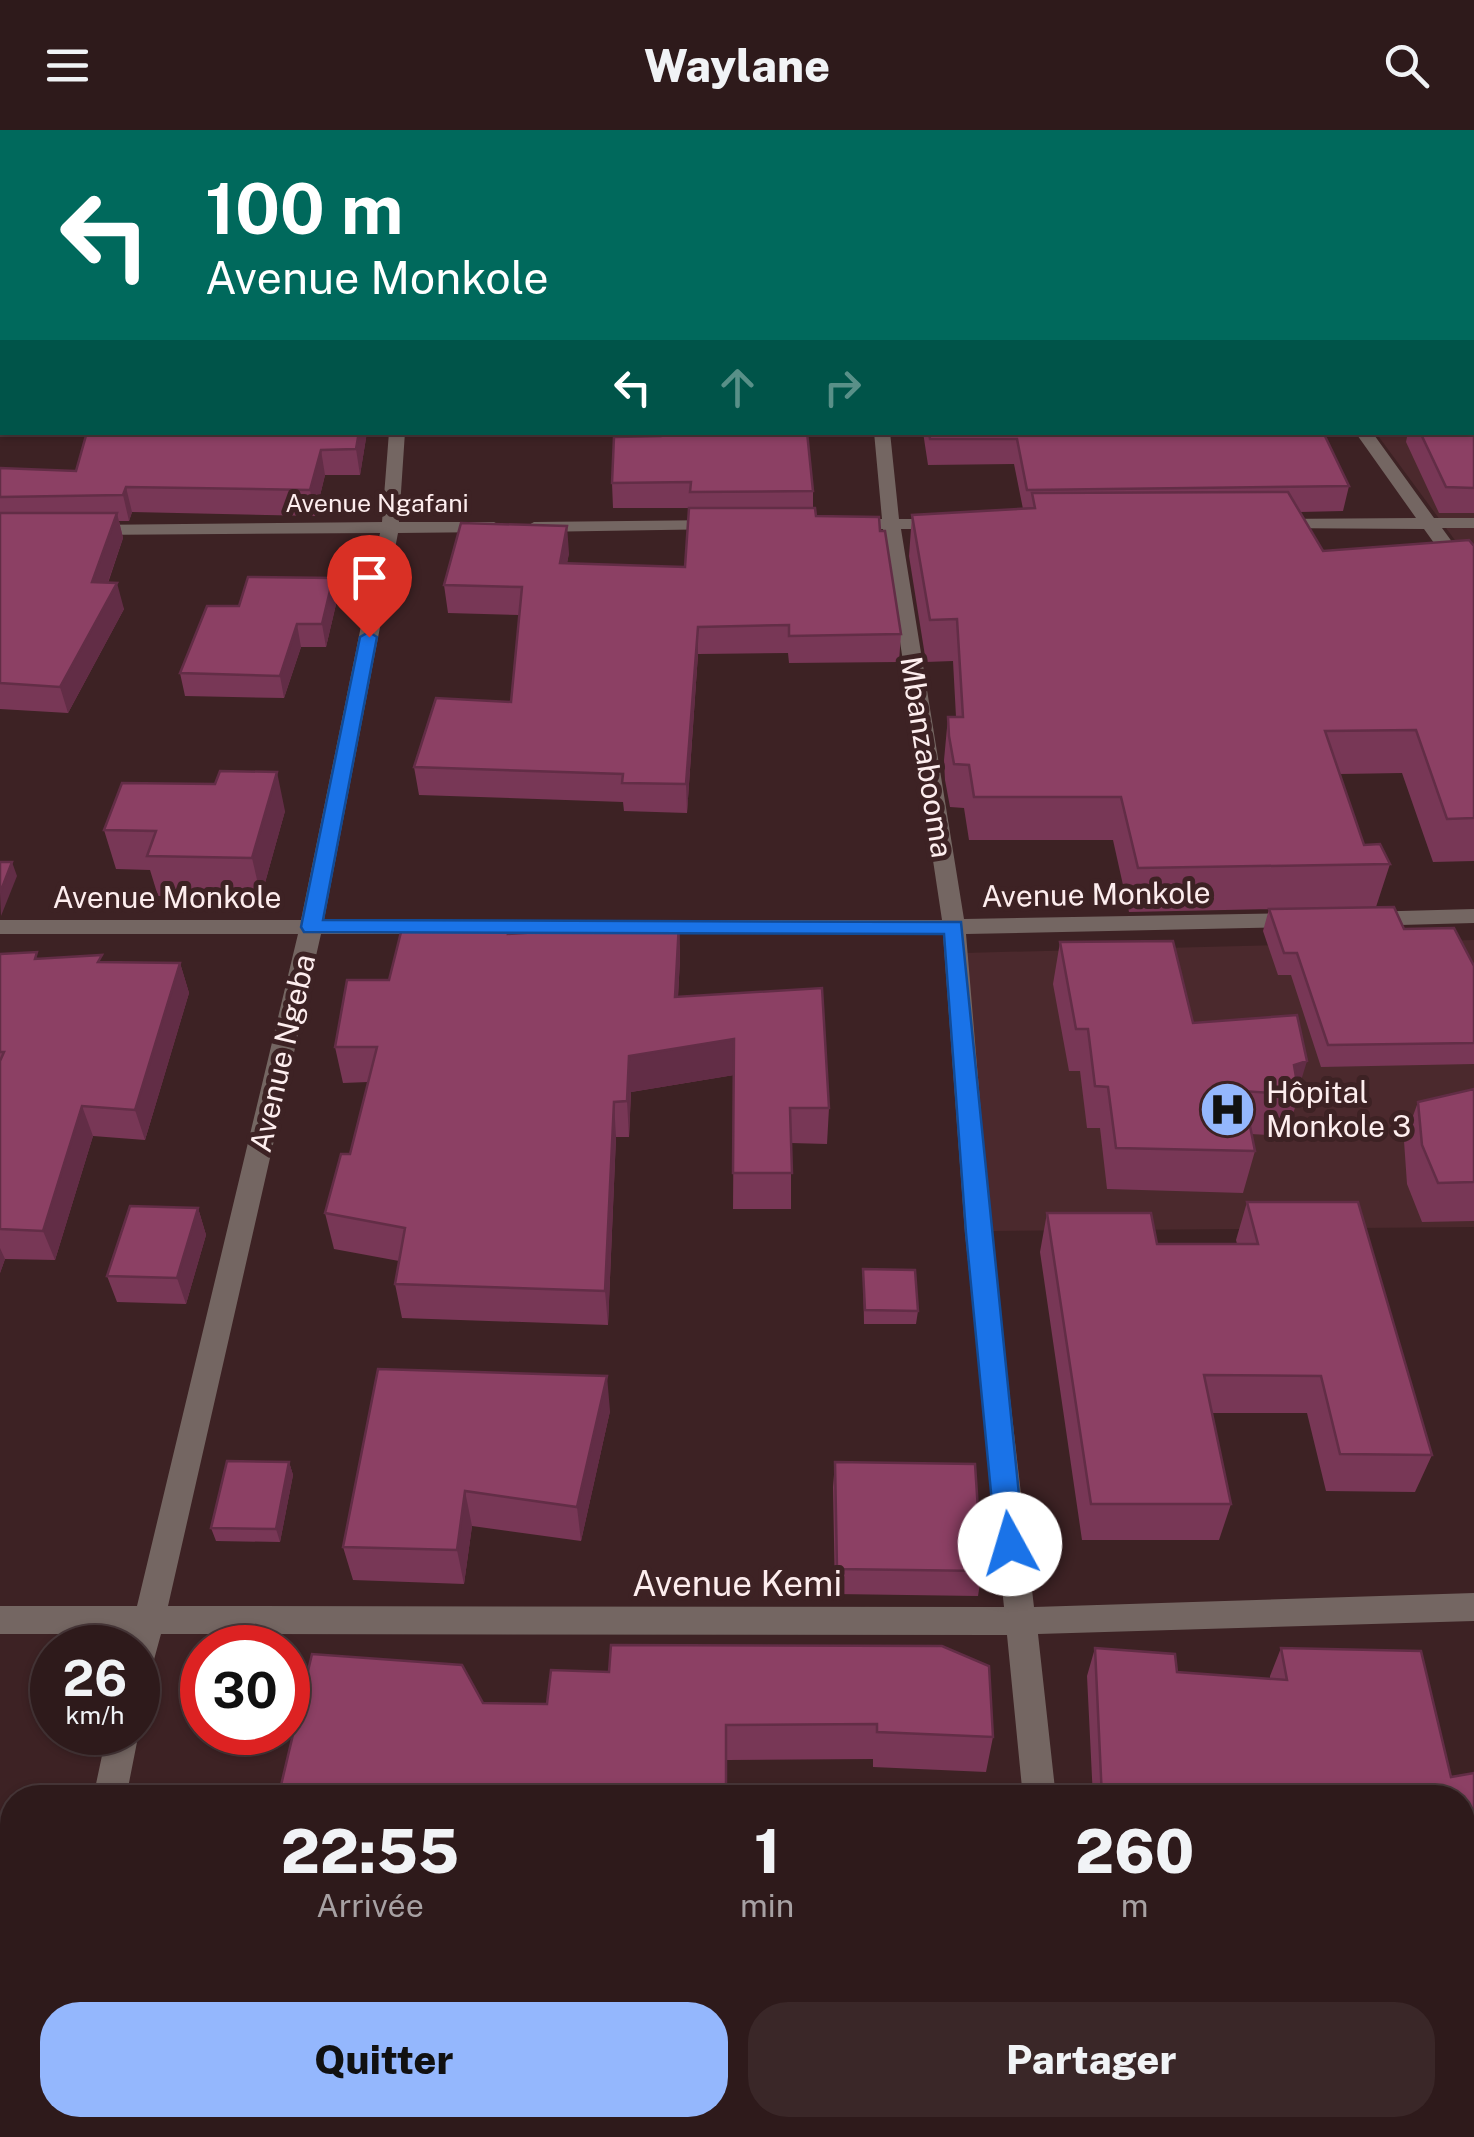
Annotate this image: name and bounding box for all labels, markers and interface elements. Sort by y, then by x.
icon: menu [40,38,95,93]
icon: search [1379,38,1434,93]
text: Waylane [644,39,830,92]
text: 100 m [205,167,403,250]
icon: left [40,170,170,300]
text: Avenue Monkole [205,251,549,304]
icon: left [605,360,660,415]
icon: ahead [710,360,765,415]
icon: right [815,360,870,415]
street label: Avenue Ngafani [285,488,469,518]
pin [327,535,412,638]
icon: arrive [342,550,397,605]
street label: Mbanzabooma [893,654,961,860]
street label: Avenue Monkole [981,874,1211,914]
street label: Avenue Monkole [52,879,282,915]
street label: Avenue Ngeba [242,951,322,1155]
place label: Hôpital Monkole 3 [1266,1074,1411,1144]
hospital icon: Hôpital Monkole 3 [1197,1079,1257,1139]
position arrow [958,1492,1062,1596]
street label: Avenue Kemi [632,1563,842,1604]
speed limit sign: 30 [180,1625,310,1755]
text: 26 [63,1648,127,1707]
text: km/h [66,1700,124,1730]
text: 22:55 [281,1816,459,1887]
text: 1 [754,1816,780,1887]
text: 260 [1075,1816,1194,1887]
text: Arrivée [316,1887,424,1924]
text: min [740,1887,794,1924]
text: m [1121,1887,1148,1924]
button: Quitter [40,2002,728,2117]
button: Partager [748,2002,1435,2117]

